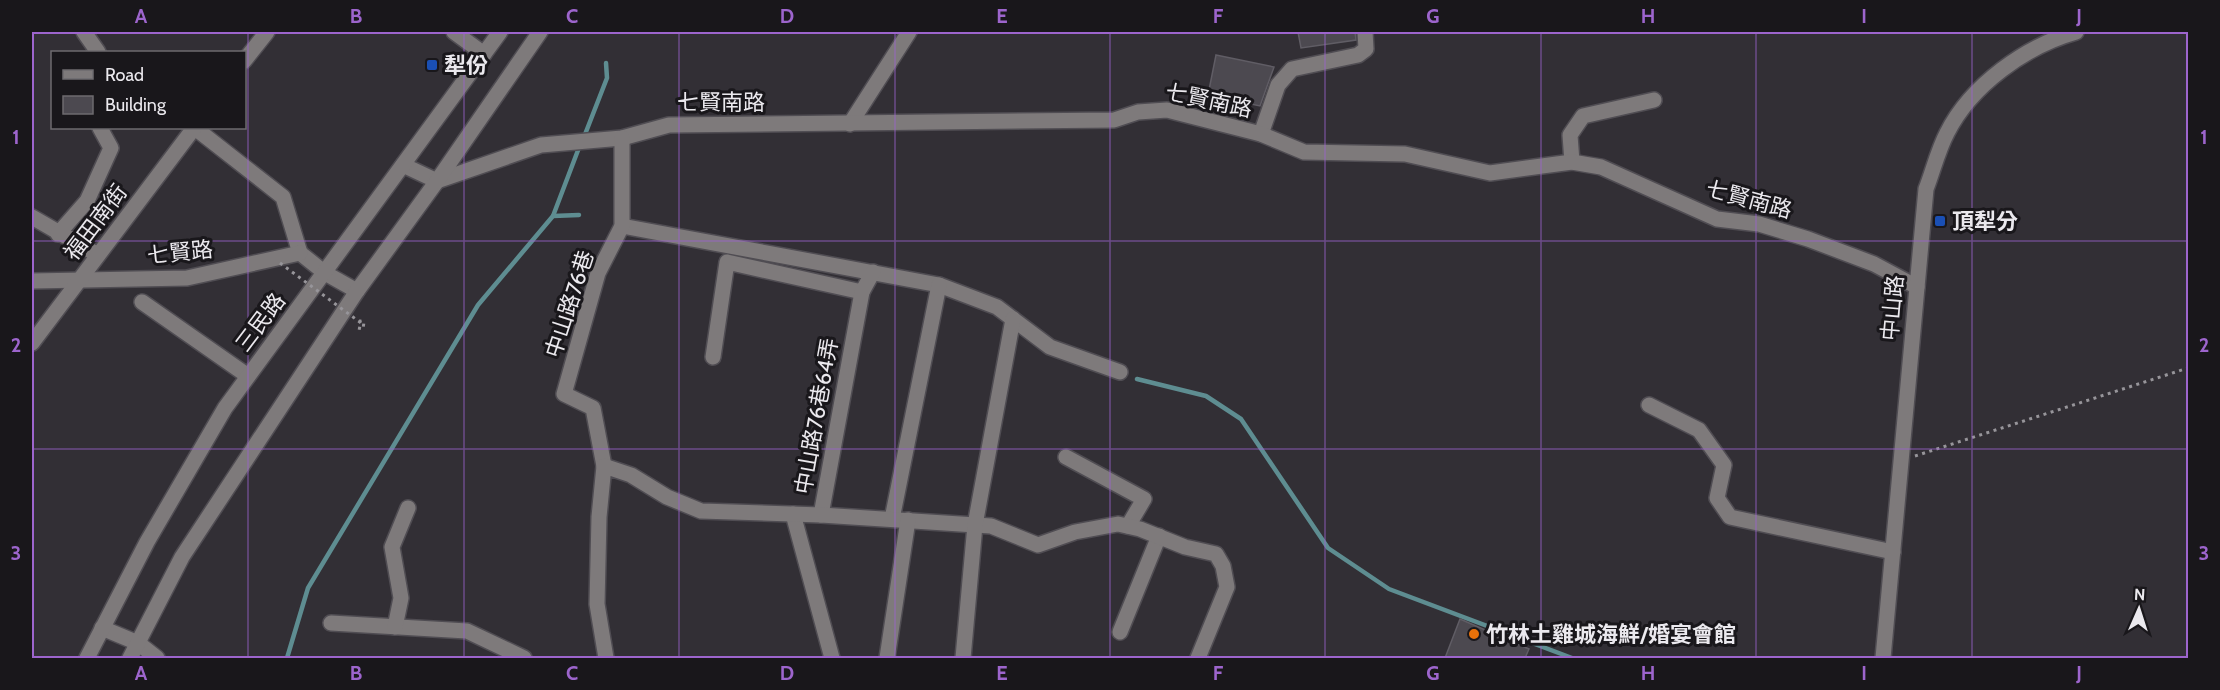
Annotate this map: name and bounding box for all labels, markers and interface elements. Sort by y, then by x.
text: A [135,4,148,28]
text: B [350,4,362,28]
text: C [566,4,578,28]
text: D [780,4,794,28]
text: E [996,4,1008,28]
text: F [1213,4,1224,28]
text: G [1426,4,1440,28]
text: H [1641,4,1655,28]
text: I [1861,4,1867,28]
text: J [2075,4,2082,28]
legend [51,51,246,129]
place label: 犁份 [444,52,488,79]
marker: 犁份 [425,58,439,72]
text: Road [105,64,144,86]
street label: 七賢南路 [1163,78,1255,123]
street label: 七賢南路 [677,89,765,116]
text: Building [105,94,167,116]
text: 1 [12,125,20,149]
text: 1 [2200,125,2208,149]
street label: 七賢南路 [1703,175,1795,224]
street label: 福田南街 [58,179,133,266]
place label: 頂犁分 [1952,208,2018,235]
marker: 頂犁分 [1933,214,1947,228]
street label: 七賢路 [146,236,214,269]
street label: 中山路76巷 [539,247,599,361]
street label: 中山路 [1876,274,1909,342]
street label: 三民路 [230,288,291,357]
text: 2 [11,333,21,357]
text: 2 [2199,333,2209,357]
street label: 中山路76巷64弄 [789,336,844,496]
text: 3 [11,541,21,565]
text: 3 [2199,541,2209,565]
north arrow [2109,579,2169,639]
text: N [2134,585,2146,604]
place label: 竹林土雞城海鮮/婚宴會館 [1486,621,1736,648]
marker: 竹林土雞城海鮮/婚宴會館 [1467,627,1481,641]
text: A [135,661,148,685]
text: B [350,661,362,685]
text: C [566,661,578,685]
text: D [780,661,794,685]
text: E [996,661,1008,685]
text: F [1213,661,1224,685]
text: G [1426,661,1440,685]
text: H [1641,661,1655,685]
text: I [1861,661,1867,685]
text: J [2075,661,2082,685]

